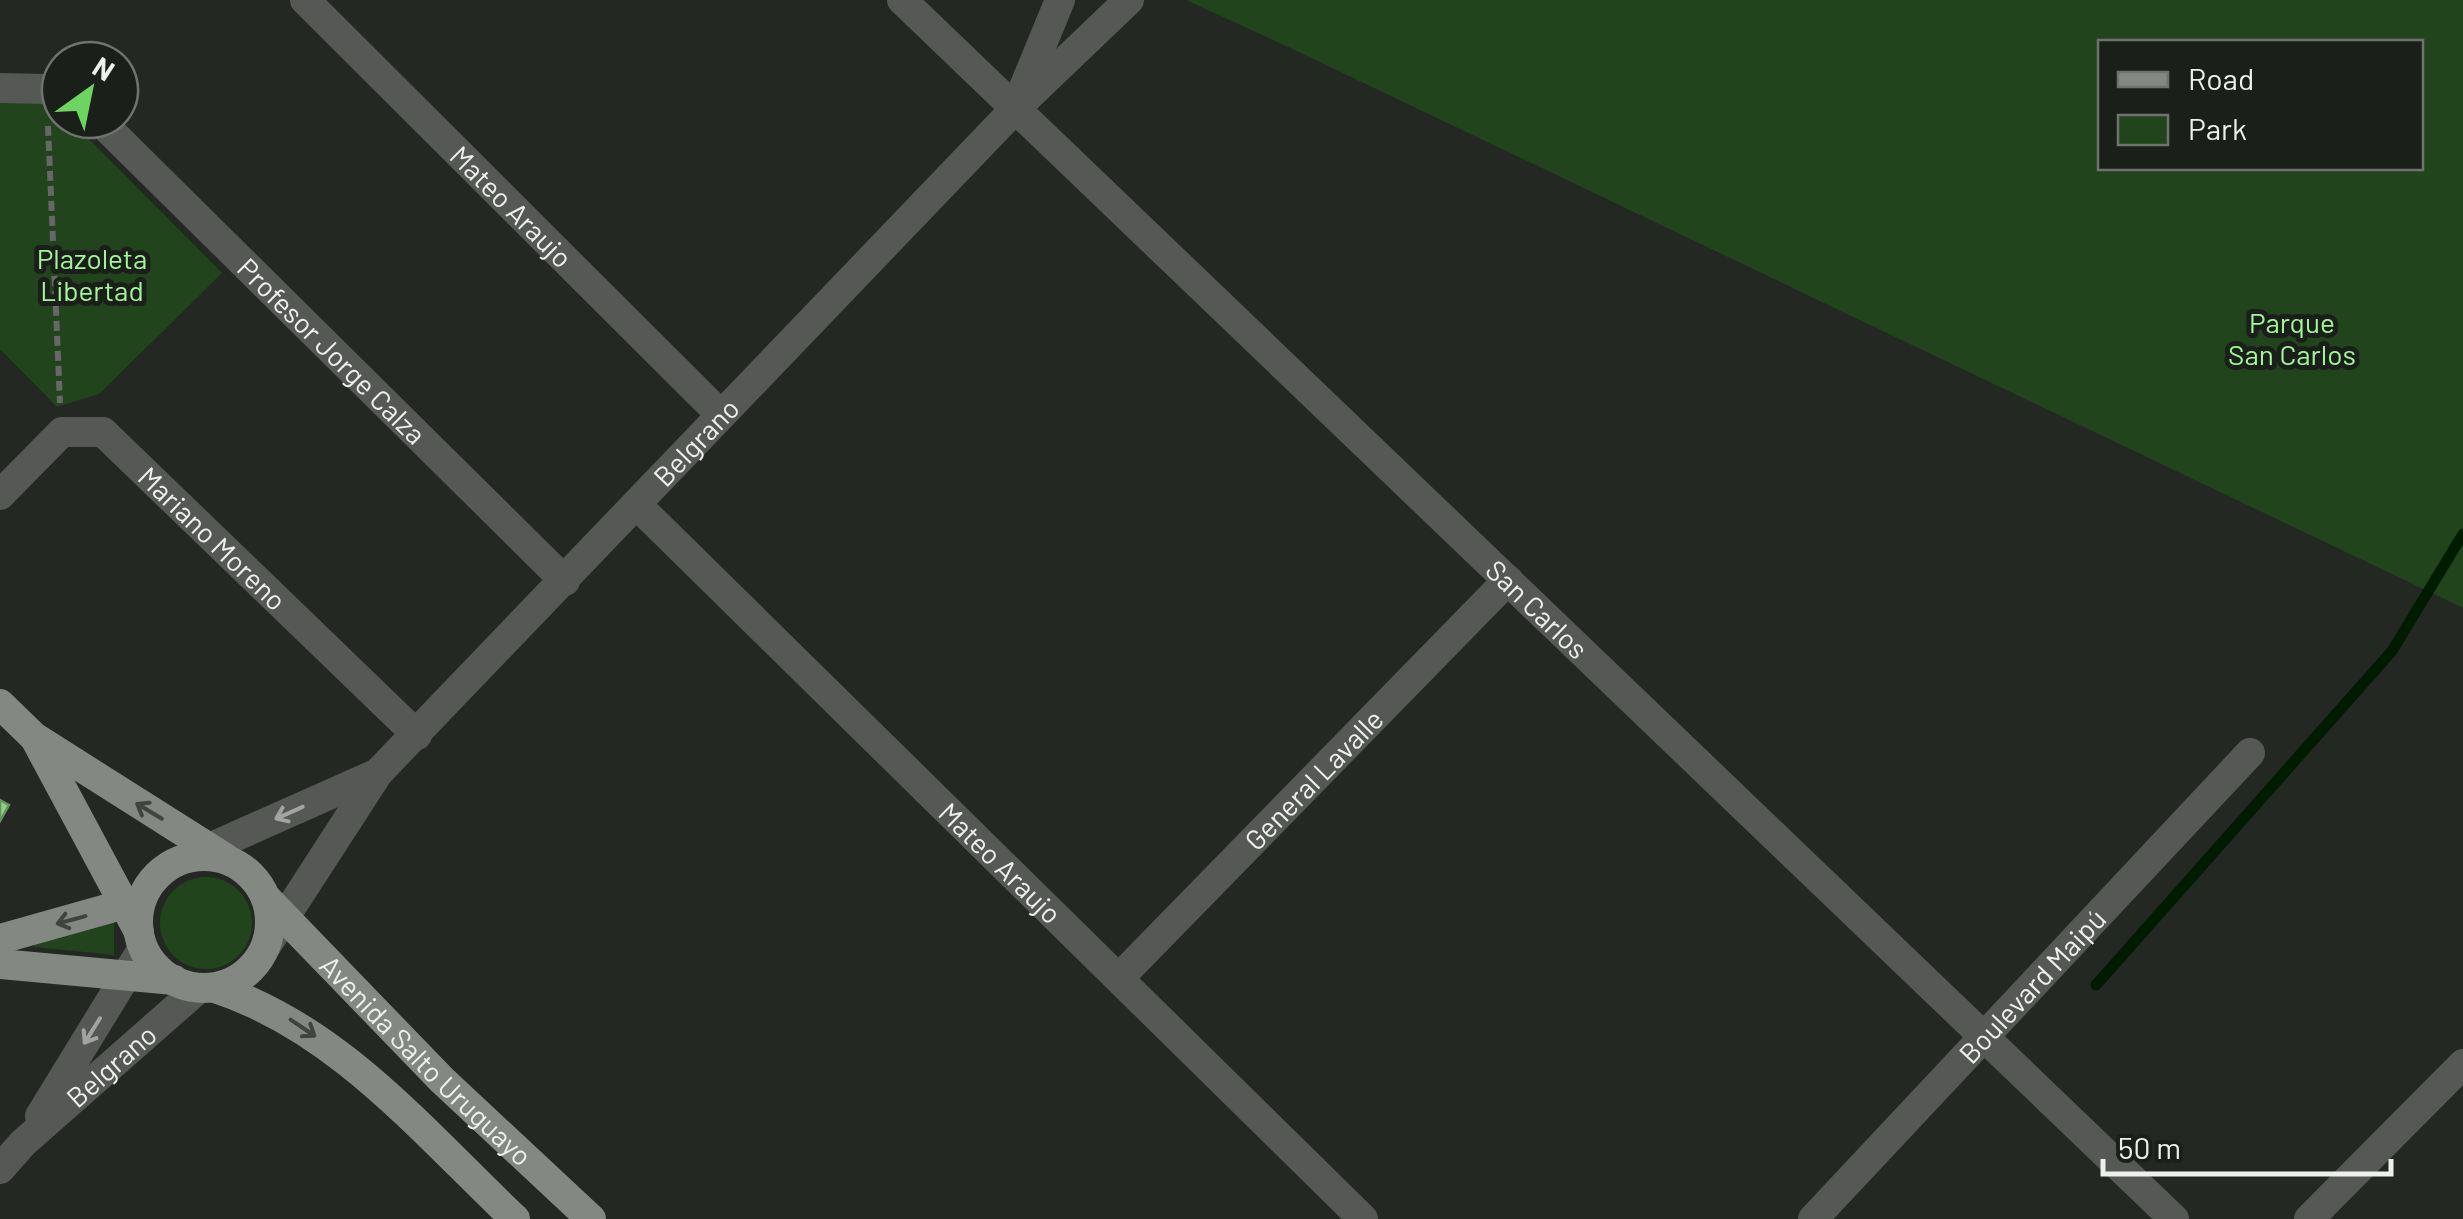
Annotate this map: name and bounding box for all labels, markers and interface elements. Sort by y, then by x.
north arrow [40,40,140,140]
legend [2098,40,2423,170]
text: N [87,49,121,88]
text: Road [2188,60,2254,96]
text: Park [2188,110,2247,146]
street label: Mateo Araujo [444,138,580,274]
park label: Plazoleta Libertad [37,241,147,307]
street label: Profesor Jorge Calza [231,250,433,451]
park label: Parque San Carlos [2228,305,2356,371]
street label: Belgrano [646,391,746,493]
street label: Mariano Moreno [132,459,294,617]
street label: San Carlos [1479,552,1595,665]
street label: General Lavalle [1237,702,1390,857]
street label: Mateo Araujo [932,795,1069,930]
one-way arrow [135,801,164,821]
one-way arrow [274,805,305,823]
street label: Boulevard Maipú [1951,901,2112,1070]
one-way arrow [56,912,87,930]
street label: Avenida Salto Uruguayo [313,948,539,1172]
one-way arrow [82,1016,102,1045]
street label: Belgrano [59,1017,163,1114]
one-way arrow [288,1018,317,1039]
scale bar [2103,1114,2390,1176]
text: 50 m [2118,1129,2181,1165]

